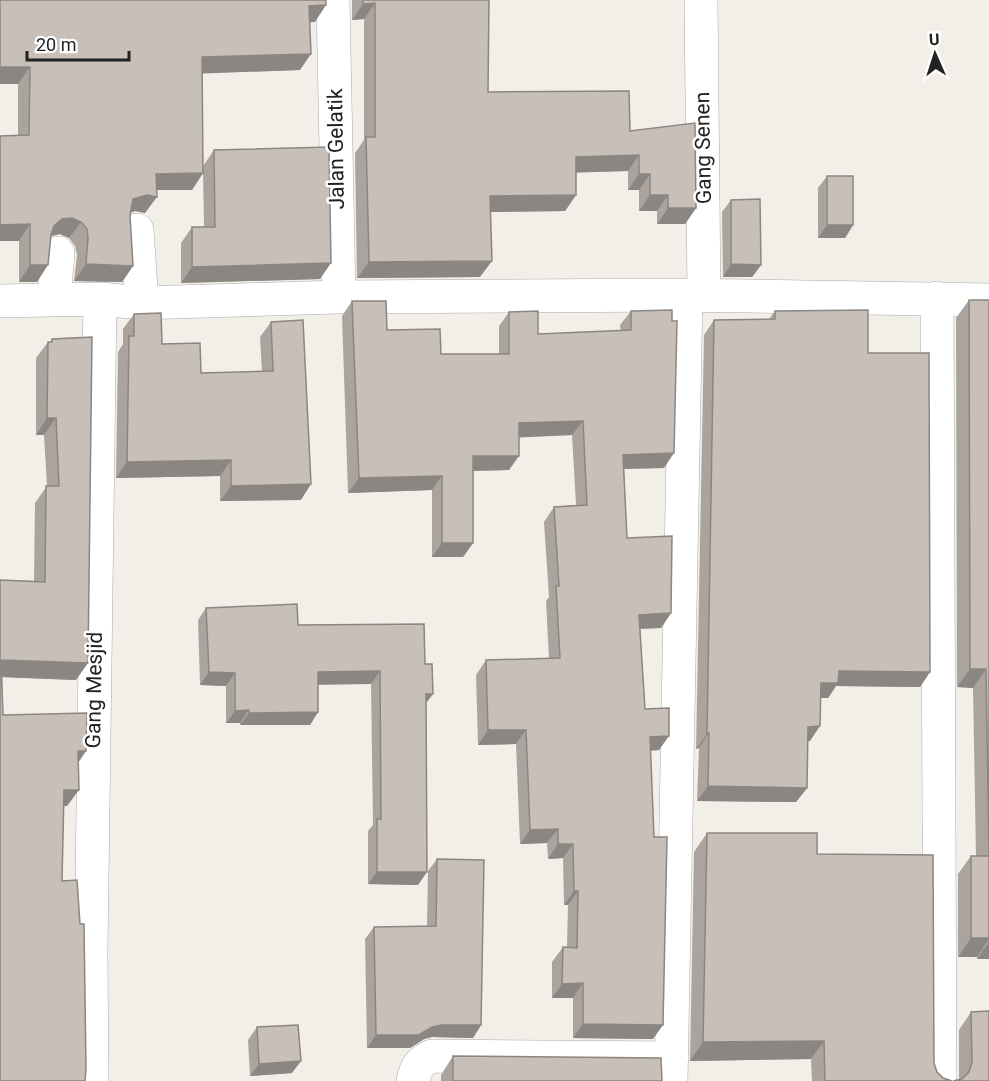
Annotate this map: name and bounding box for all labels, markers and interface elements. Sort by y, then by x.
scale bar [27,24,129,62]
north arrow [905,24,965,84]
text: U [928,30,940,49]
text: 20 m [36,34,76,55]
street label: Jalan Gelatik [323,88,349,210]
street label: Gang Senen [690,92,716,204]
street label: Gang Mesjid [81,631,107,749]

